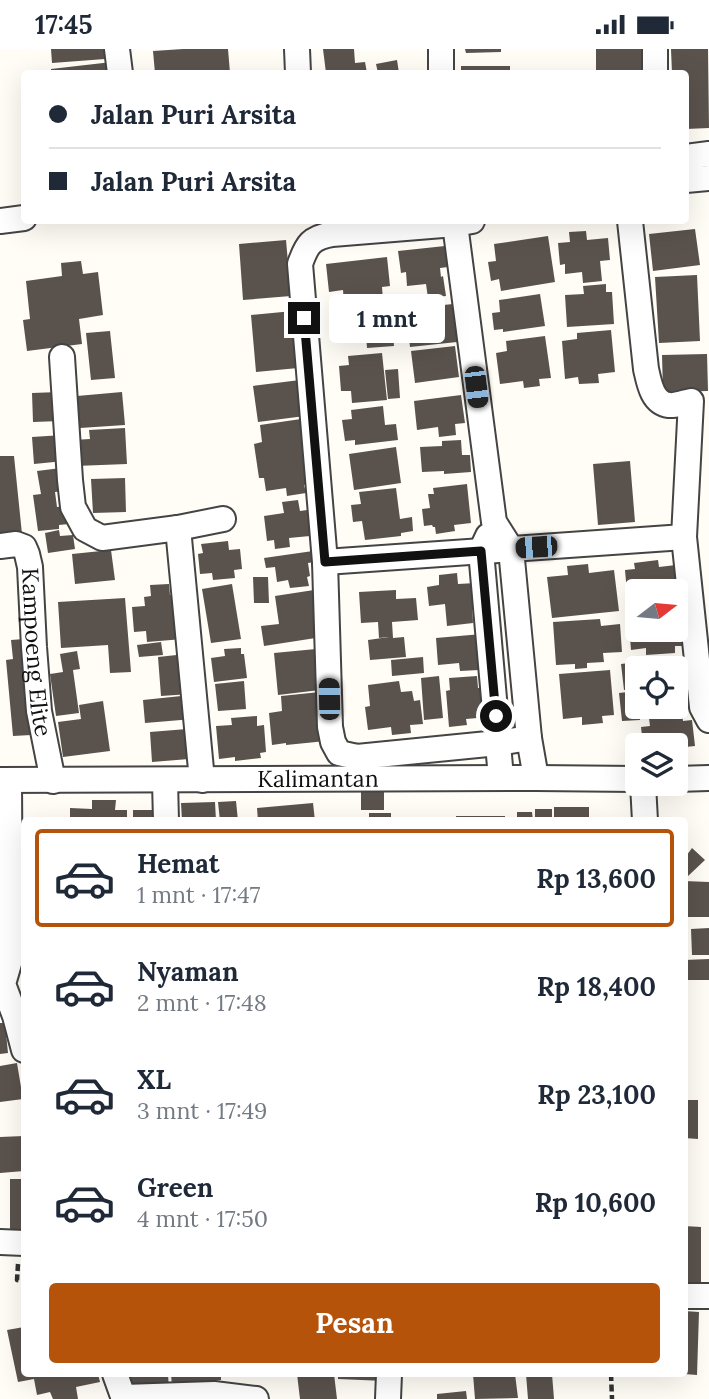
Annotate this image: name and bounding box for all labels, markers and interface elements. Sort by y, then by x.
text: 17:45 [35,8,93,41]
text: Jalan Puri Arsita [91,98,296,131]
text: Jalan Puri Arsita [91,165,296,198]
callout: 1 mnt [328,293,444,343]
route end [288,302,320,334]
text: 1 mnt [357,304,417,333]
car [464,365,489,409]
car [515,535,558,559]
street label: Kampoeng Elite [16,567,59,739]
north arrow [625,579,688,642]
map controls [625,579,688,796]
button: locate [625,656,688,719]
car [319,678,340,720]
route start [480,700,512,732]
button: layers [625,733,688,796]
street label: Kalimantan [257,764,379,793]
icon: car [53,847,116,910]
text: Hemat [137,847,219,880]
text: Rp 13,600 [536,862,656,895]
text: 1 mnt · 17:47 [137,880,260,909]
icon: car [53,955,116,1018]
text: Nyaman [137,955,238,988]
text: Rp 18,400 [537,970,656,1003]
text: 2 mnt · 17:48 [137,988,267,1017]
icon: car [53,1063,116,1126]
text: XL [137,1063,171,1096]
text: Rp 23,100 [537,1078,656,1111]
text: 3 mnt · 17:49 [137,1096,267,1125]
icon: car [53,1171,116,1234]
text: Green [137,1171,213,1204]
text: Rp 10,600 [535,1186,656,1219]
text: 4 mnt · 17:50 [137,1204,268,1233]
button: Pesan [49,1283,660,1363]

